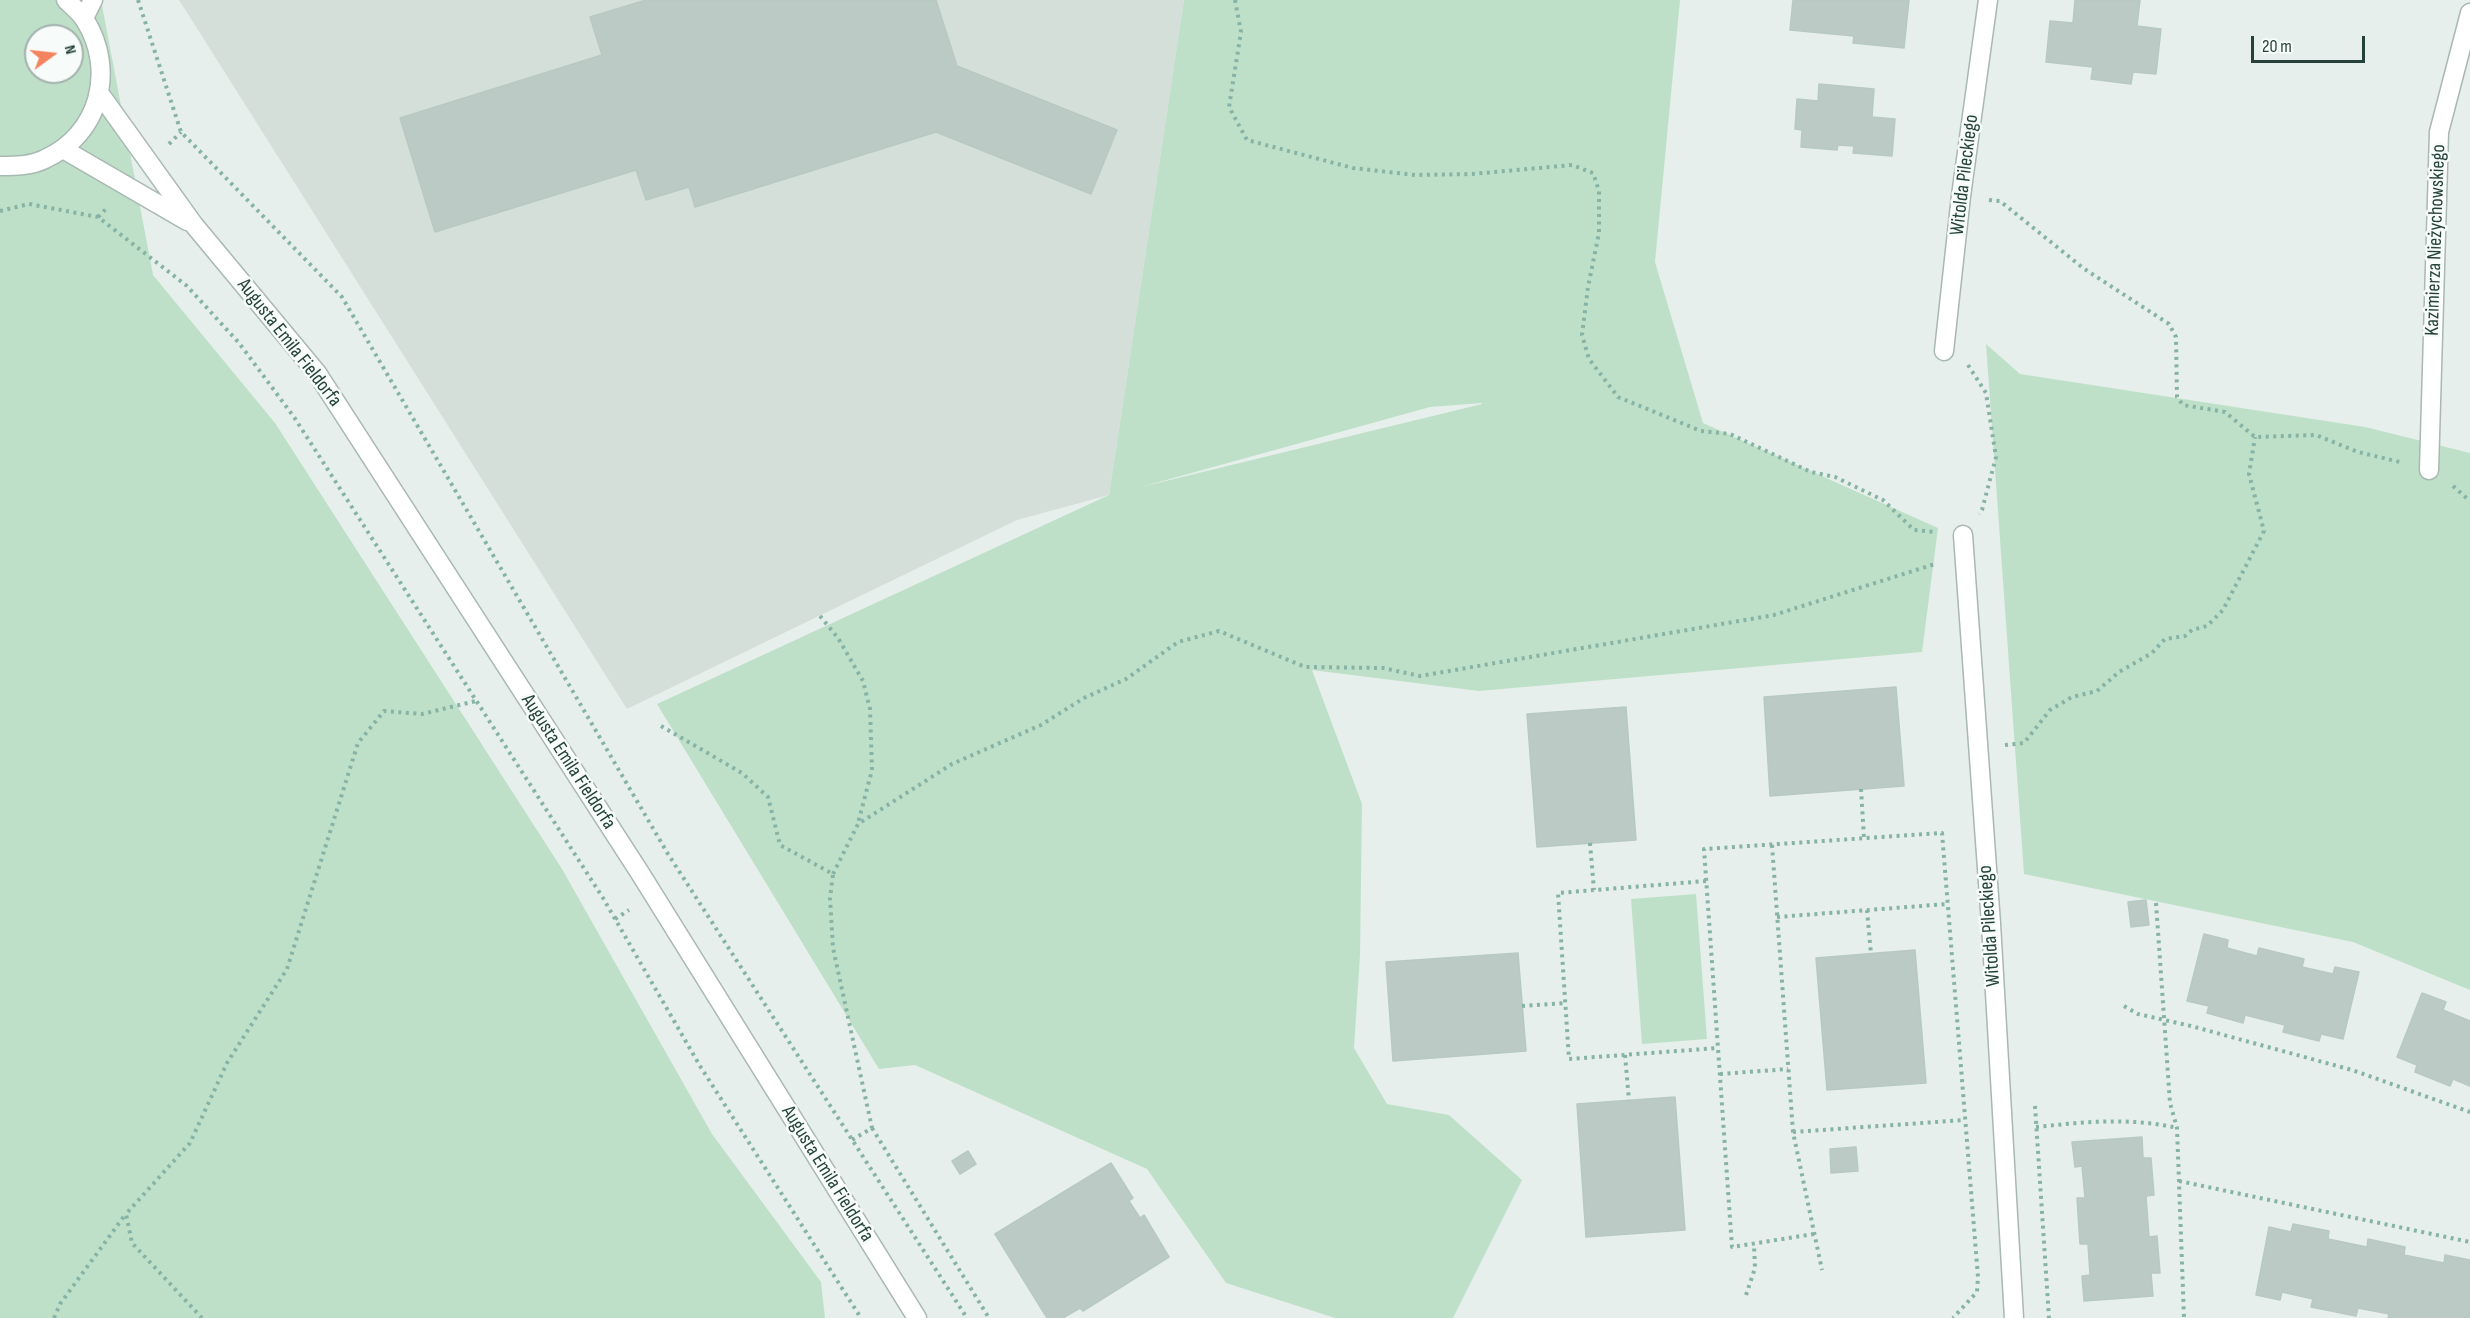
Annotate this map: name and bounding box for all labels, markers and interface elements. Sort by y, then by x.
north arrow [24,24,84,84]
scale bar [2254,24,2368,62]
text: 20 m [2262,36,2292,57]
text: N [60,43,80,56]
street label: Witolda Pileckiego [1946,113,1984,237]
street label: Kazimierza Nieżychowskiego [2421,144,2451,336]
street label: Augusta Emila Fieldorfa [232,274,346,412]
street label: Augusta Emila Fieldorfa [515,690,621,834]
street label: Witolda Pileckiego [1974,865,2006,987]
street label: Augusta Emila Fieldorfa [775,1102,879,1246]

